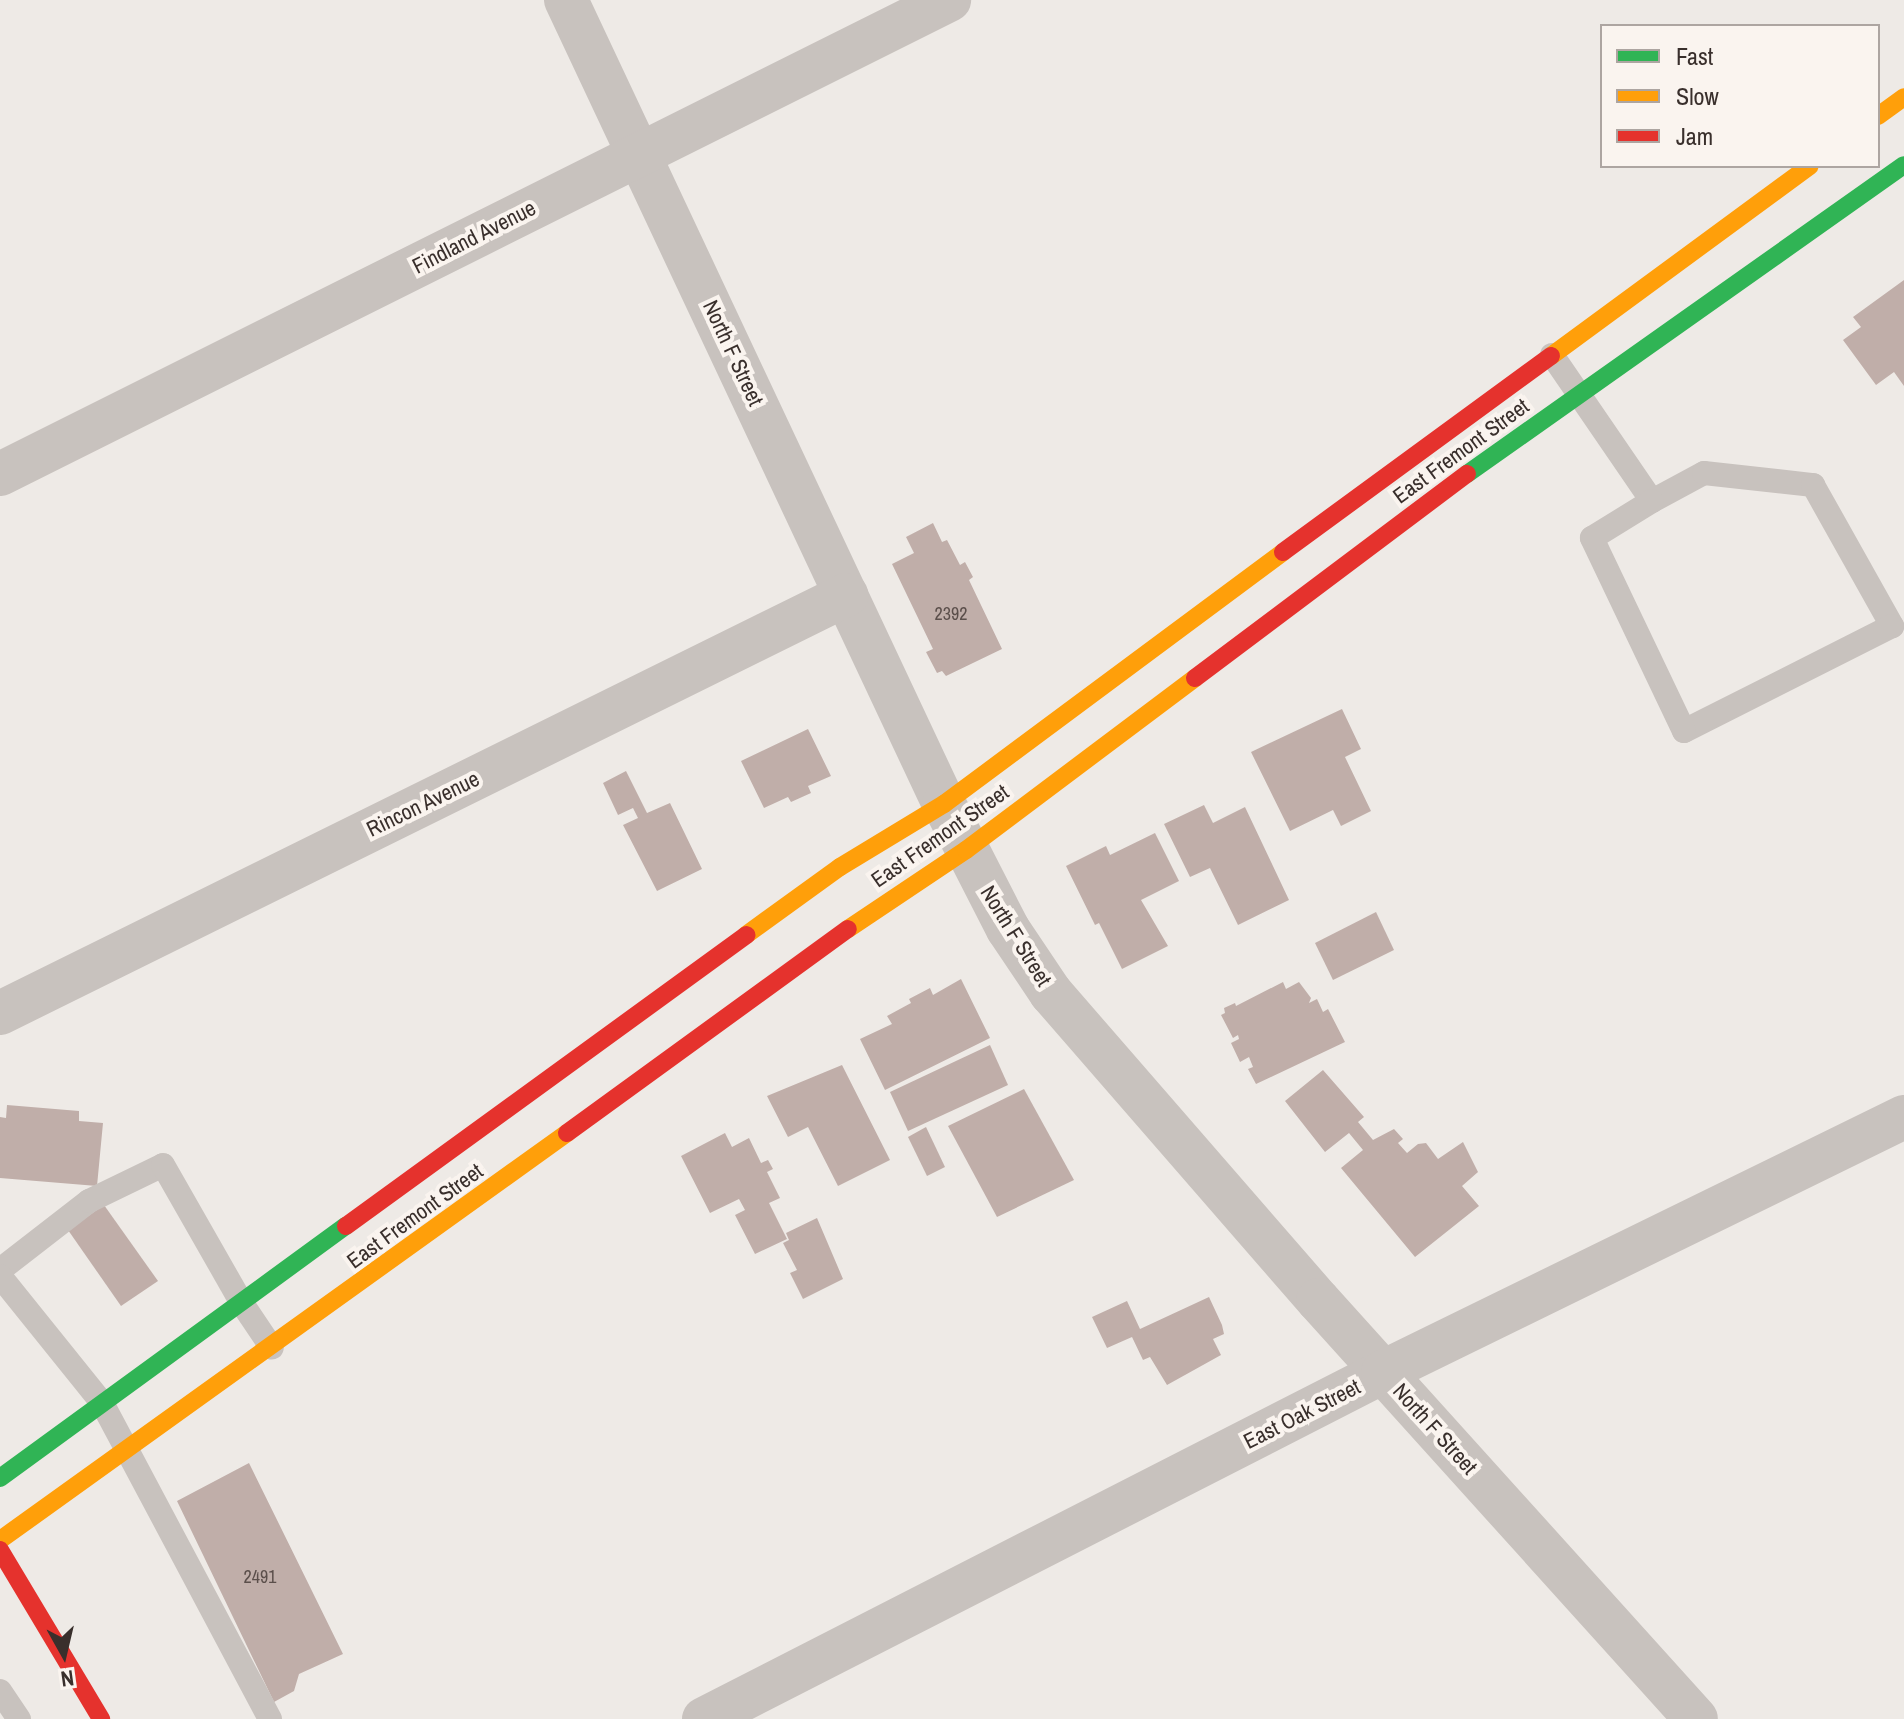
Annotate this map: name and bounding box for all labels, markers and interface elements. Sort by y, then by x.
legend [1600,24,1880,168]
text: Fast [1676,40,1713,72]
text: Slow [1676,80,1719,112]
text: Jam [1676,120,1713,152]
street label: Findland Avenue [407,194,541,280]
street label: North F Street [697,296,769,410]
street label: East Fremont Street [1388,393,1534,509]
house number: 2392 [935,603,967,625]
street label: Rincon Avenue [362,765,484,843]
street label: East Fremont Street [866,779,1014,893]
street label: North F Street [975,881,1057,991]
street label: East Fremont Street [342,1158,488,1274]
street label: East Oak Street [1239,1373,1365,1455]
street label: North F Street [1387,1378,1483,1480]
house number: 2491 [244,1566,276,1588]
north arrow [24,1615,104,1695]
text: N [59,1663,76,1695]

